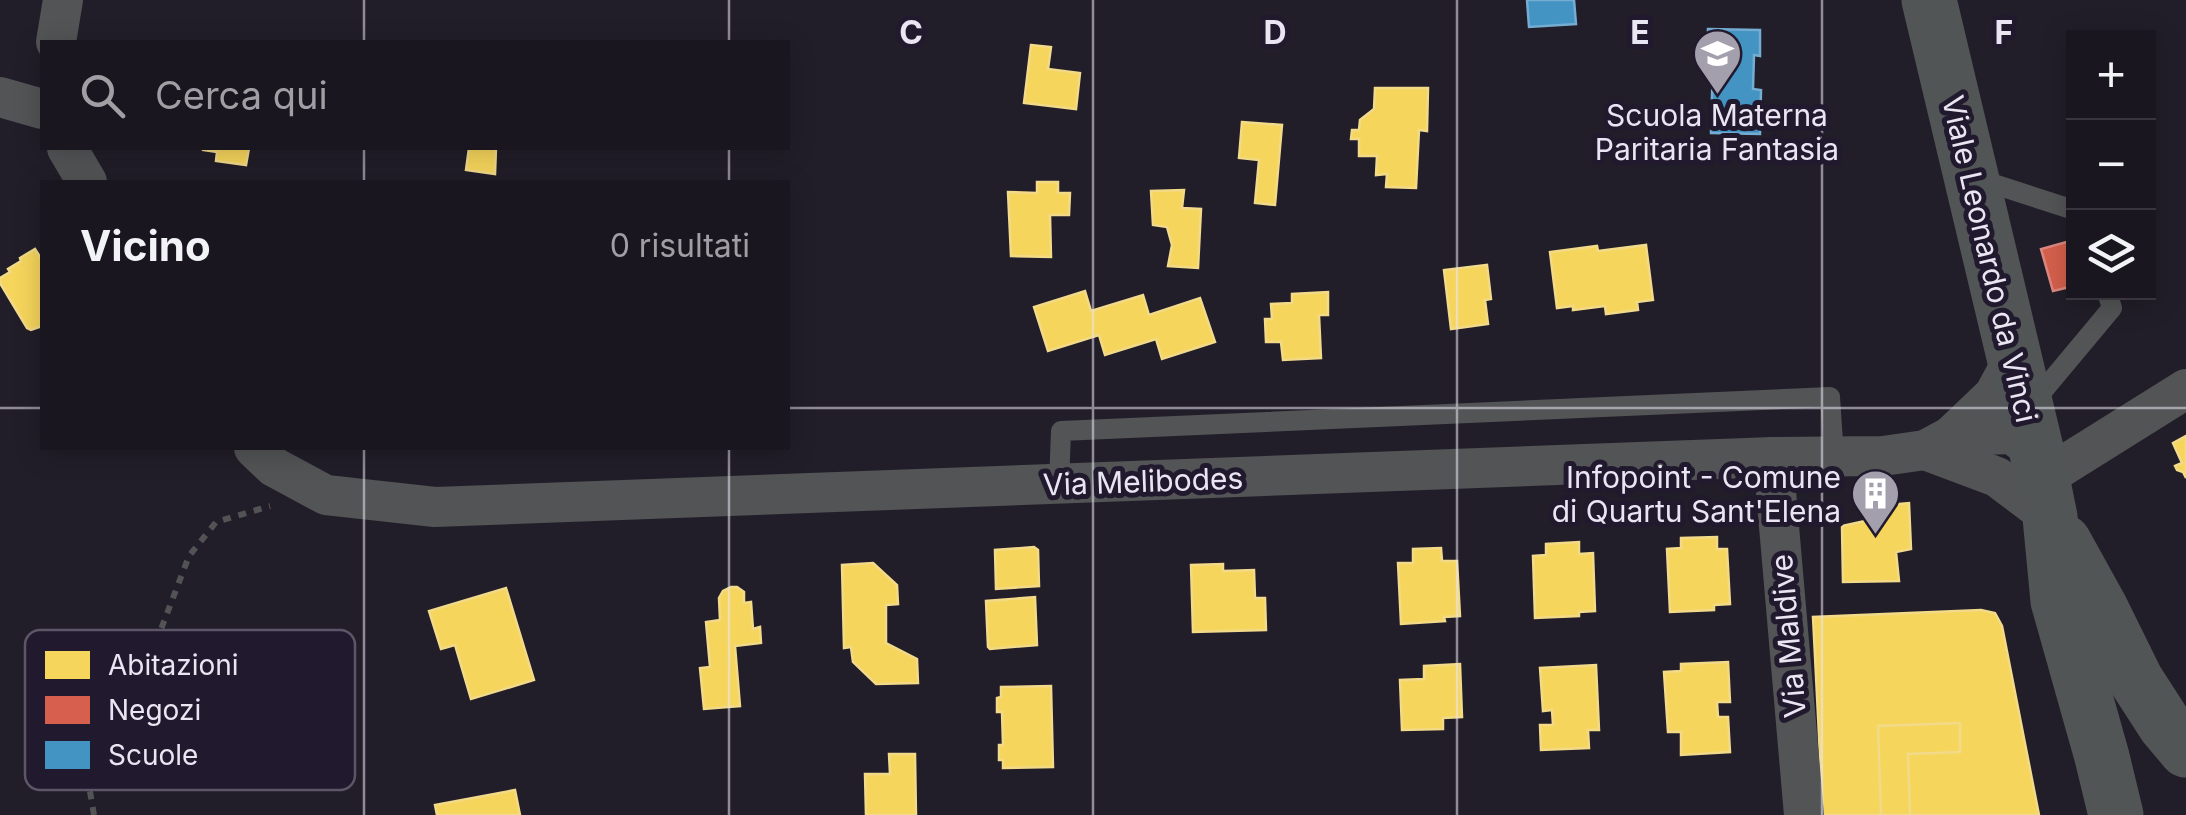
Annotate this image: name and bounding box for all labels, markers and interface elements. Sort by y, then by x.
text: C [899,13,923,52]
text: D [1263,13,1287,52]
text: E [1630,13,1650,52]
text: F [1995,13,2013,52]
school or university icon: Scuola Materna Paritaria Fantasia [1691,28,1743,96]
map controls [2066,30,2156,300]
button: + [2066,30,2156,120]
search box [40,40,790,150]
icon: search [75,68,130,123]
text: Cerca qui [155,72,328,118]
street label: Viale Leonardo da Vinci [1935,92,2045,426]
place label: Scuola Materna Paritaria Fantasia [1595,97,1839,167]
button: − [2066,120,2156,210]
button: layers [2066,210,2156,300]
text: Vicino [80,220,211,271]
text: 0 risultati [610,226,750,265]
place label: Infopoint - Comune di Quartu Sant'Elena [1552,459,1841,529]
street label: Via Melibodes [1042,460,1244,502]
building icon: Infopoint - Comune di Quartu Sant'Elena [1850,468,1902,536]
street label: Via Maldive [1763,553,1813,719]
legend [25,630,355,790]
text: Abitazioni [108,648,239,682]
text: Negozi [108,693,201,727]
text: Scuole [108,738,198,772]

